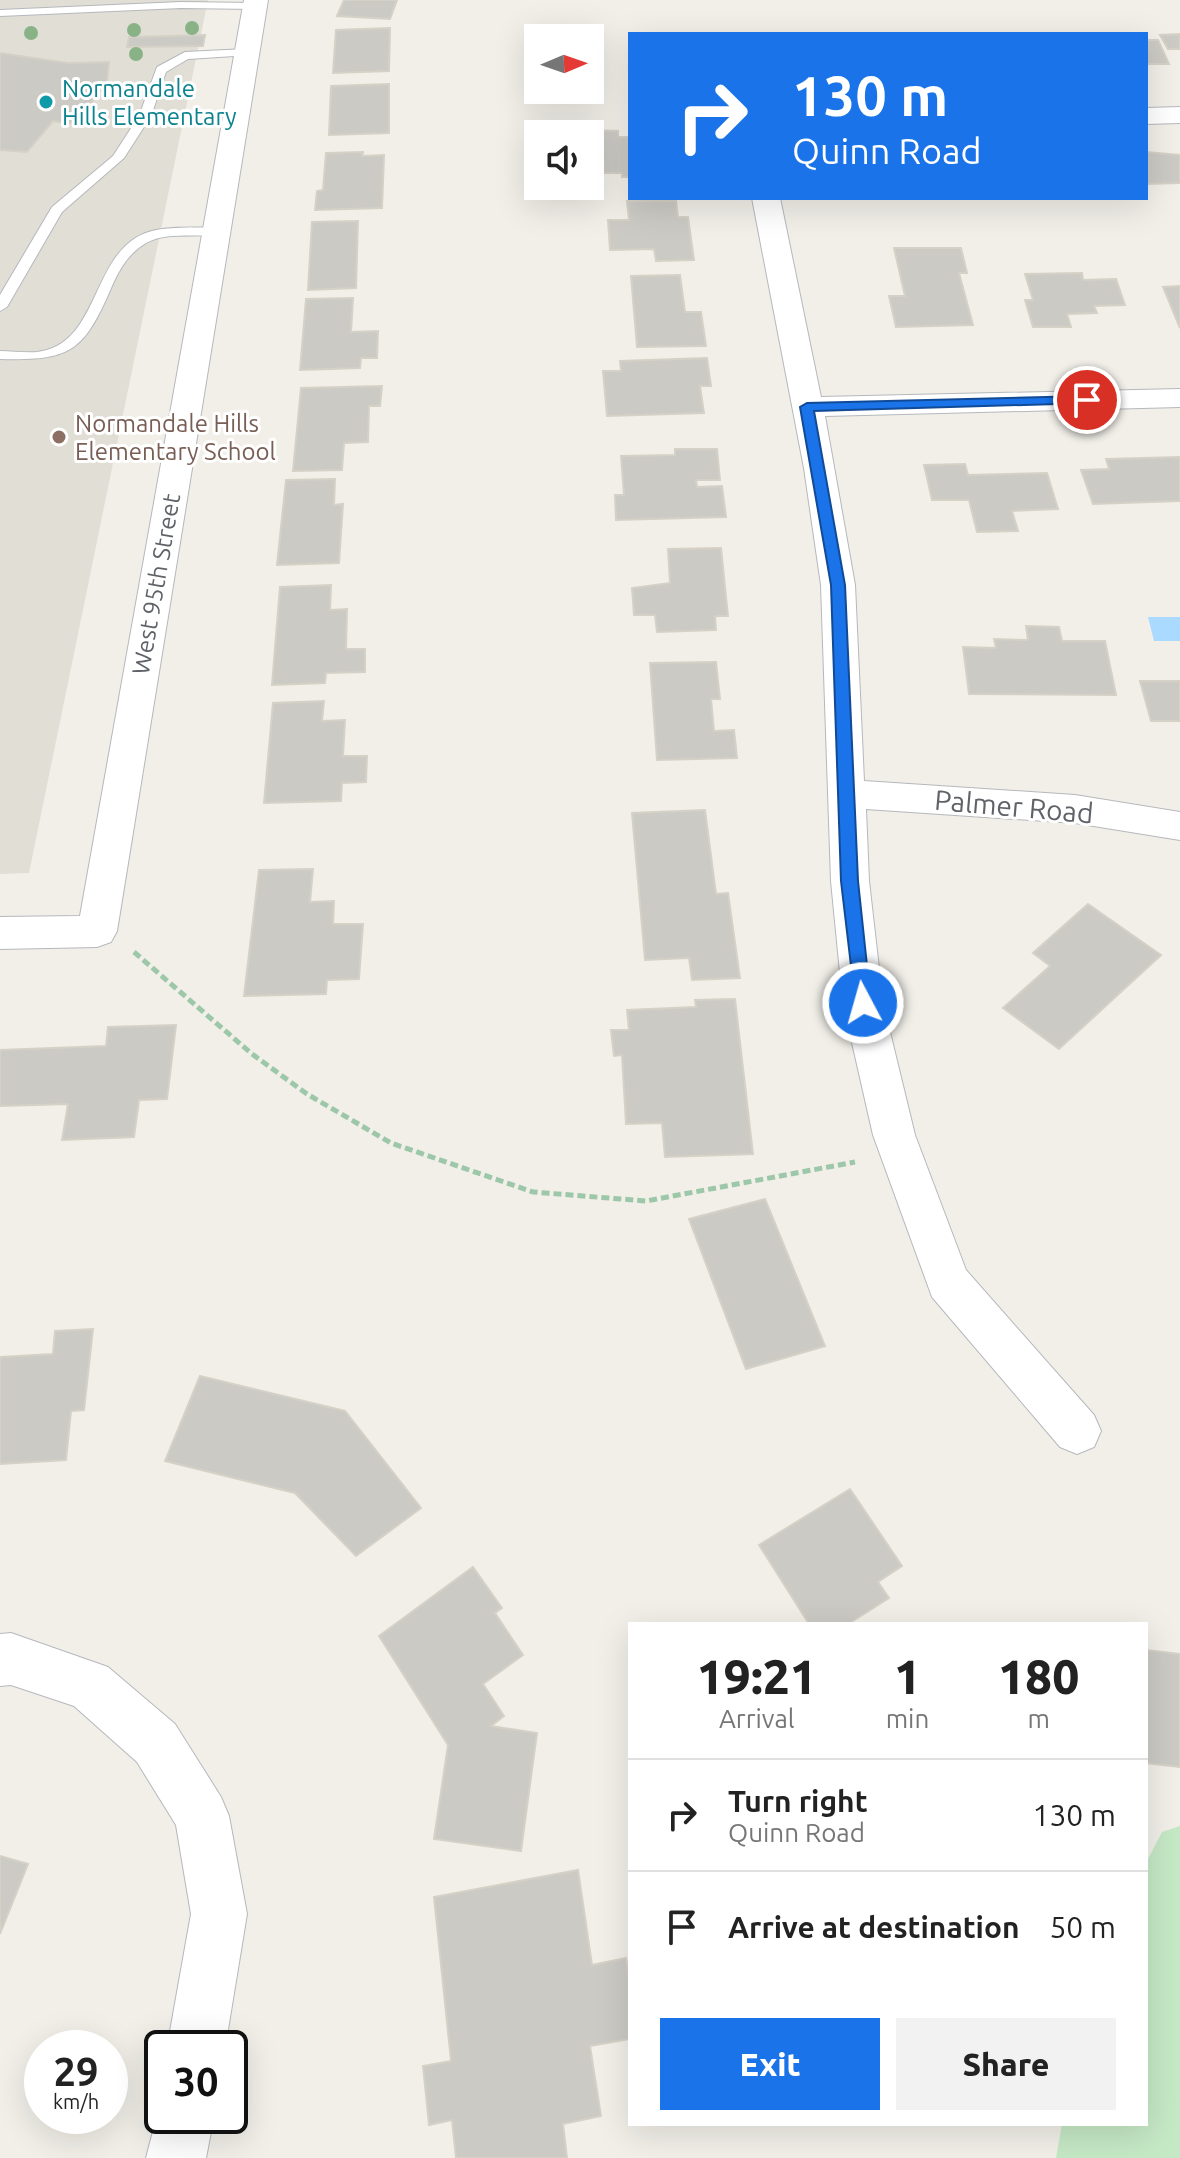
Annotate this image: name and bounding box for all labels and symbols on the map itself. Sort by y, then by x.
north arrow [524,24,604,104]
place label: Normandale Hills Elementary [62,75,237,130]
marker: Normandale Hills Elementary [37,93,55,111]
pin [1053,366,1121,434]
place label: Normandale Hills Elementary School [75,410,276,465]
marker: Normandale Hills Elementary School [50,428,68,446]
street label: West 95th Street [127,491,185,677]
street label: Palmer Road [933,784,1095,828]
position arrow [821,961,905,1045]
speed limit sign: 30 [144,2030,248,2134]

